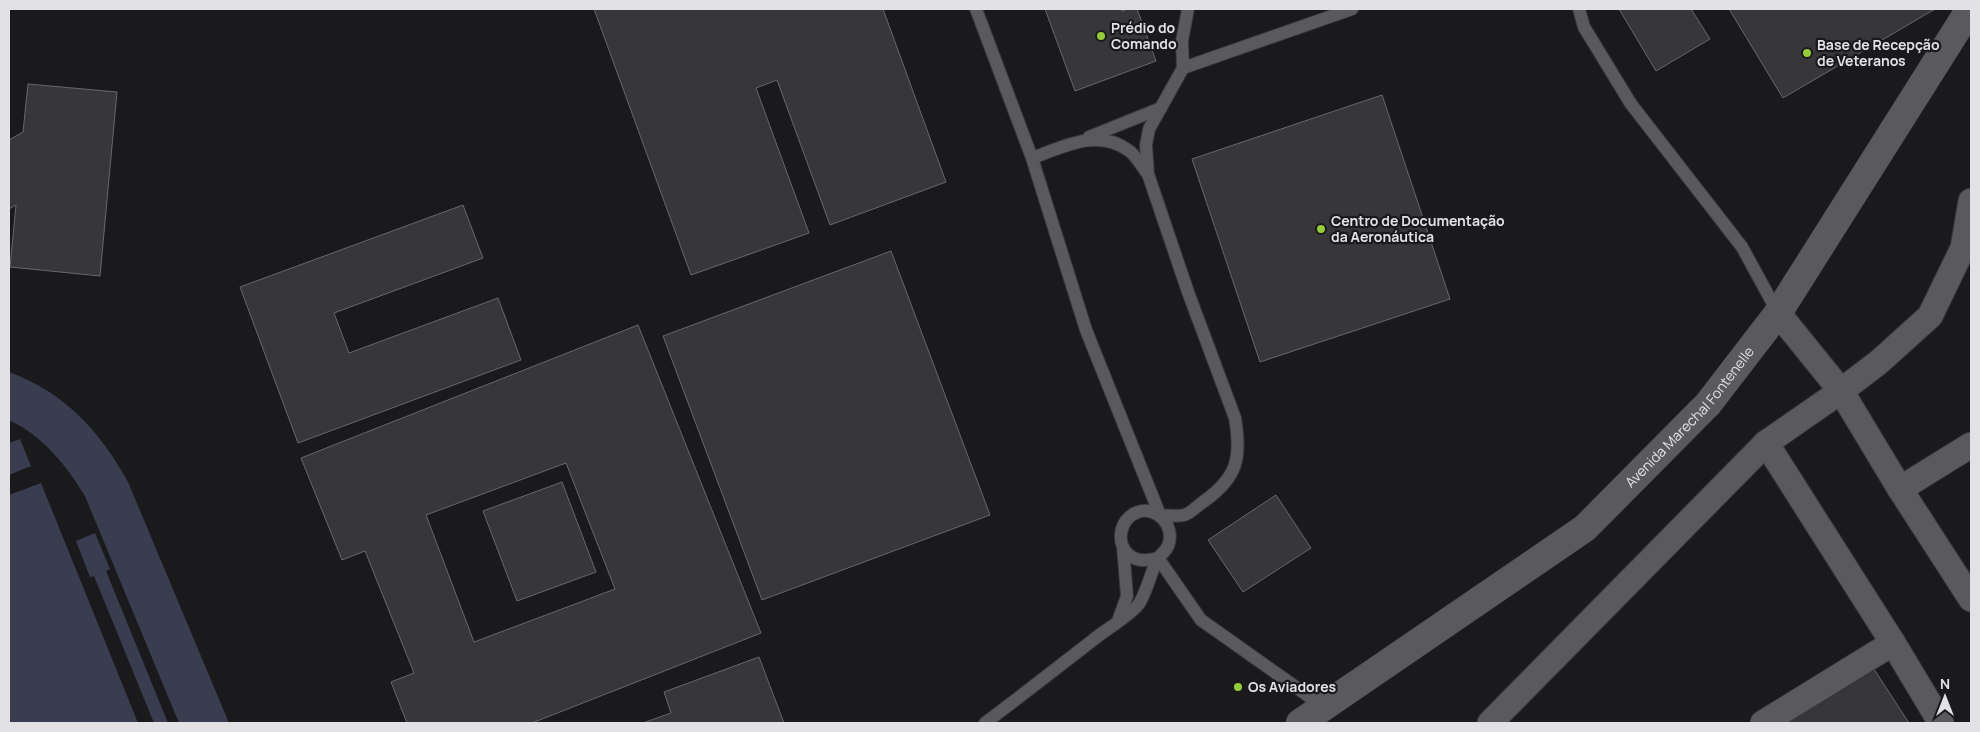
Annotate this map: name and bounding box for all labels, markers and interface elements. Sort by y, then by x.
place label: Prédio do Comando [1111,18,1177,53]
marker: Prédio do Comando [1095,30,1107,42]
place label: Base de Recepção de Veteranos [1817,35,1940,70]
marker: Base de Recepção de Veteranos [1801,47,1813,59]
place label: Centro de Documentação da Aeronáutica [1331,211,1505,246]
marker: Centro de Documentação da Aeronáutica [1315,223,1327,235]
street label: Avenida Marechal Fontenelle [1621,342,1758,491]
north arrow [1920,672,1970,722]
text: N [1940,674,1950,693]
place label: Os Aviadores [1248,677,1337,696]
marker: Os Aviadores [1232,681,1244,693]

